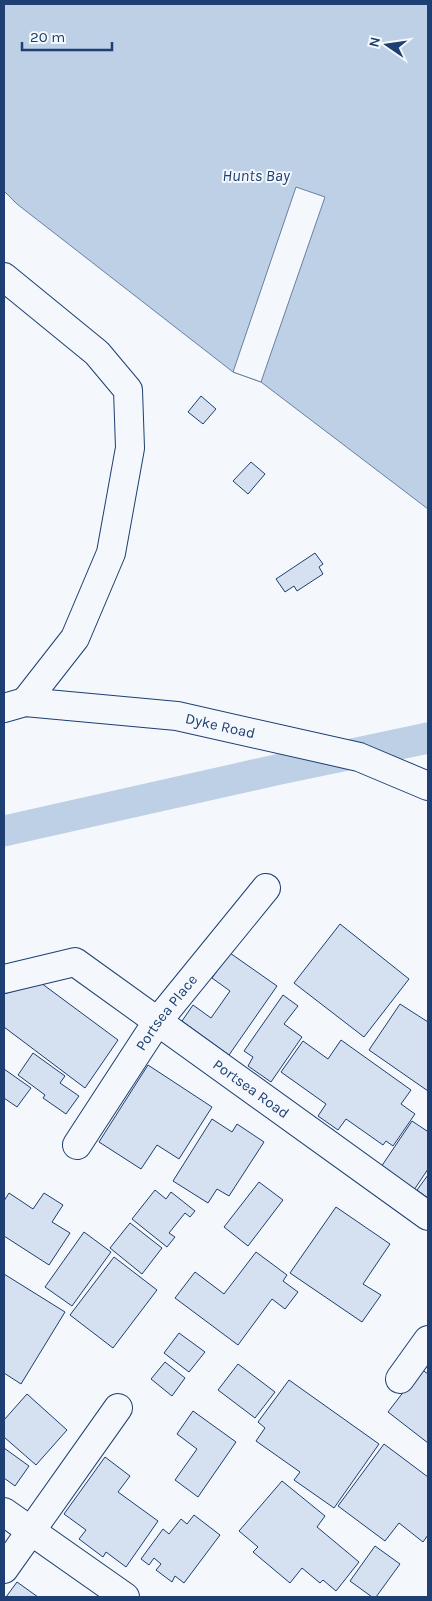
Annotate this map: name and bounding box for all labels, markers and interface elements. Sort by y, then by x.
scale bar [22,20,112,52]
north arrow [362,20,412,70]
text: 20 m [30,28,65,46]
text: N [365,35,384,49]
water label: Hunts Bay [222,166,291,185]
street label: Dyke Road [184,709,257,742]
street label: Portsea Place [132,971,201,1054]
street label: Portsea Road [210,1055,293,1122]

